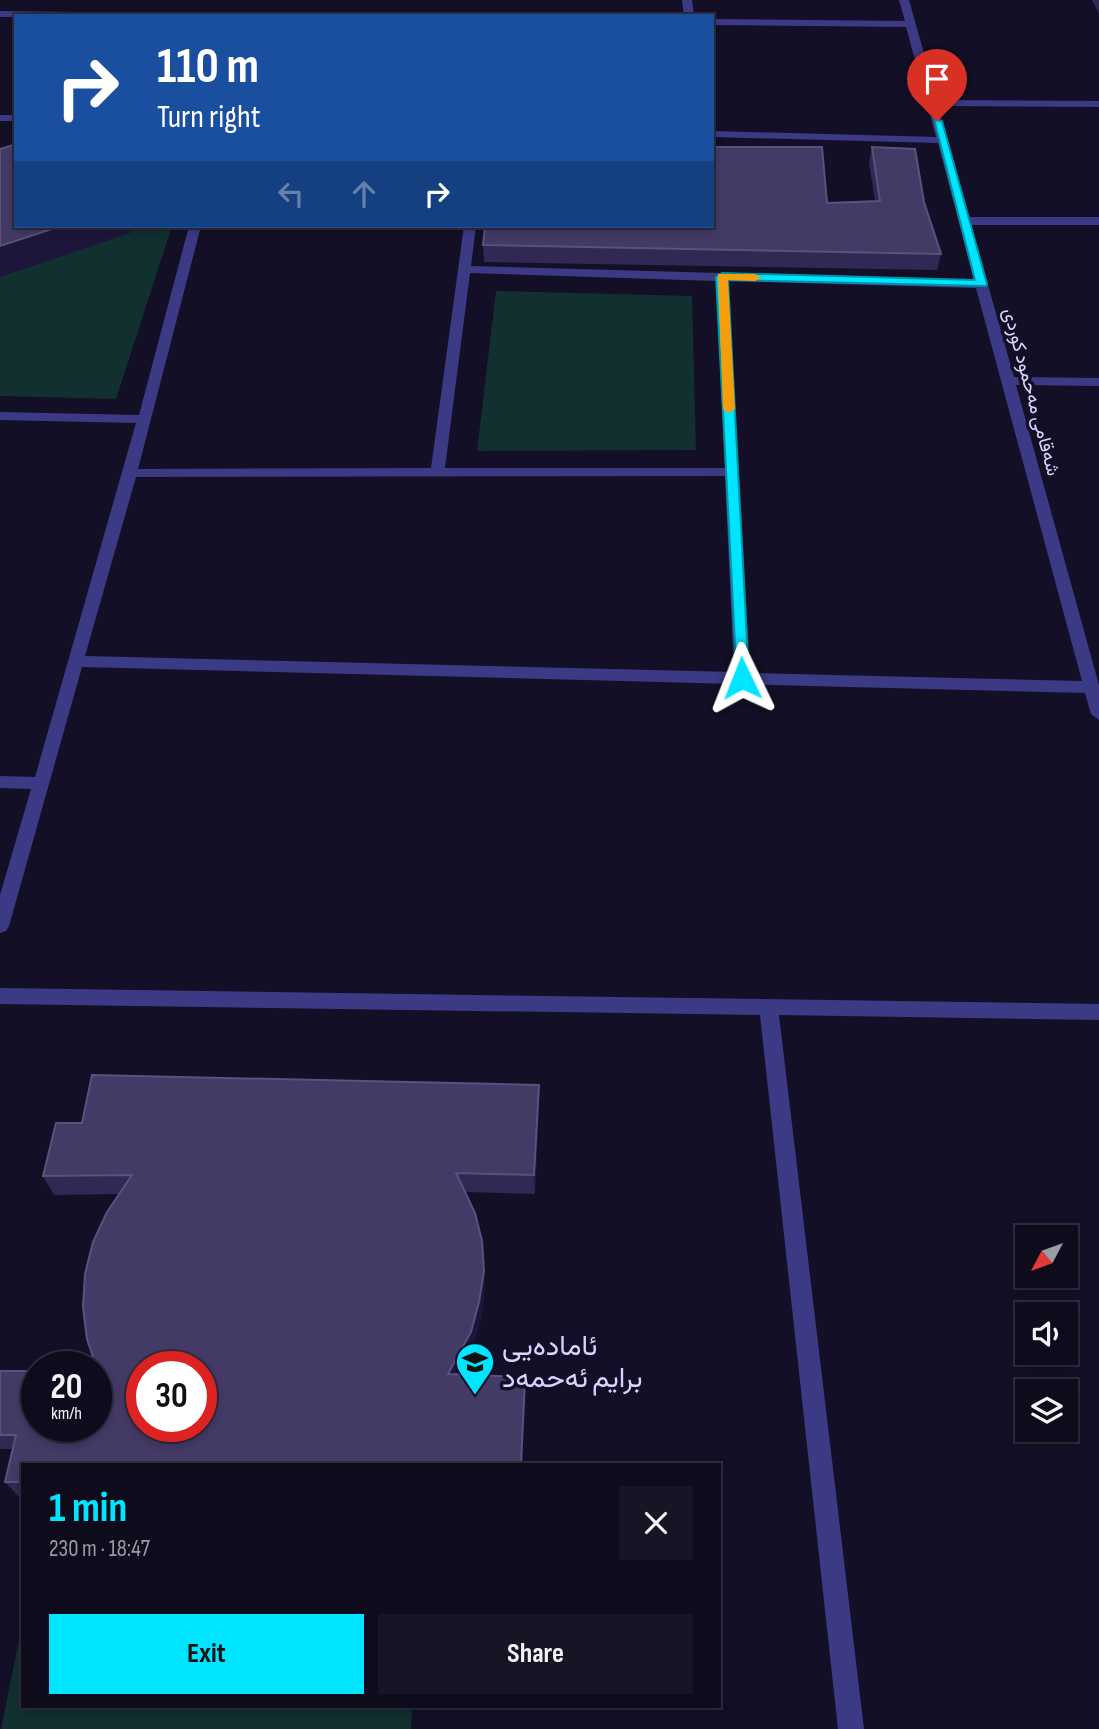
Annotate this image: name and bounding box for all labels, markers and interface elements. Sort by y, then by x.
text: 110 m [157,38,259,97]
icon: right [42,42,133,133]
pin [907,49,967,121]
icon: arrive [918,60,956,98]
text: Turn right [157,98,261,137]
icon: left [272,175,310,213]
icon: ahead [345,175,383,213]
icon: right [418,175,456,213]
street label: شەقامی مەحمود کوردی [998,306,1064,478]
position arrow [705,641,779,715]
north arrow [1015,1225,1078,1288]
map controls [1015,1225,1078,1442]
button: sound [1015,1302,1078,1365]
place label: ئامادەیی برایم ئەحمەد [502,1330,642,1396]
school or university icon: ئامادەیی برایم ئەحمەد [454,1341,496,1396]
speed limit sign: 30 [126,1351,217,1442]
text: 20 [51,1366,83,1409]
button: layers [1015,1379,1078,1442]
text: km/h [51,1403,82,1424]
text: 1 min [49,1483,127,1534]
button: close [619,1486,693,1560]
text: 230 m · 18:47 [49,1535,150,1563]
button: Exit [49,1614,364,1694]
button: Share [378,1614,693,1694]

